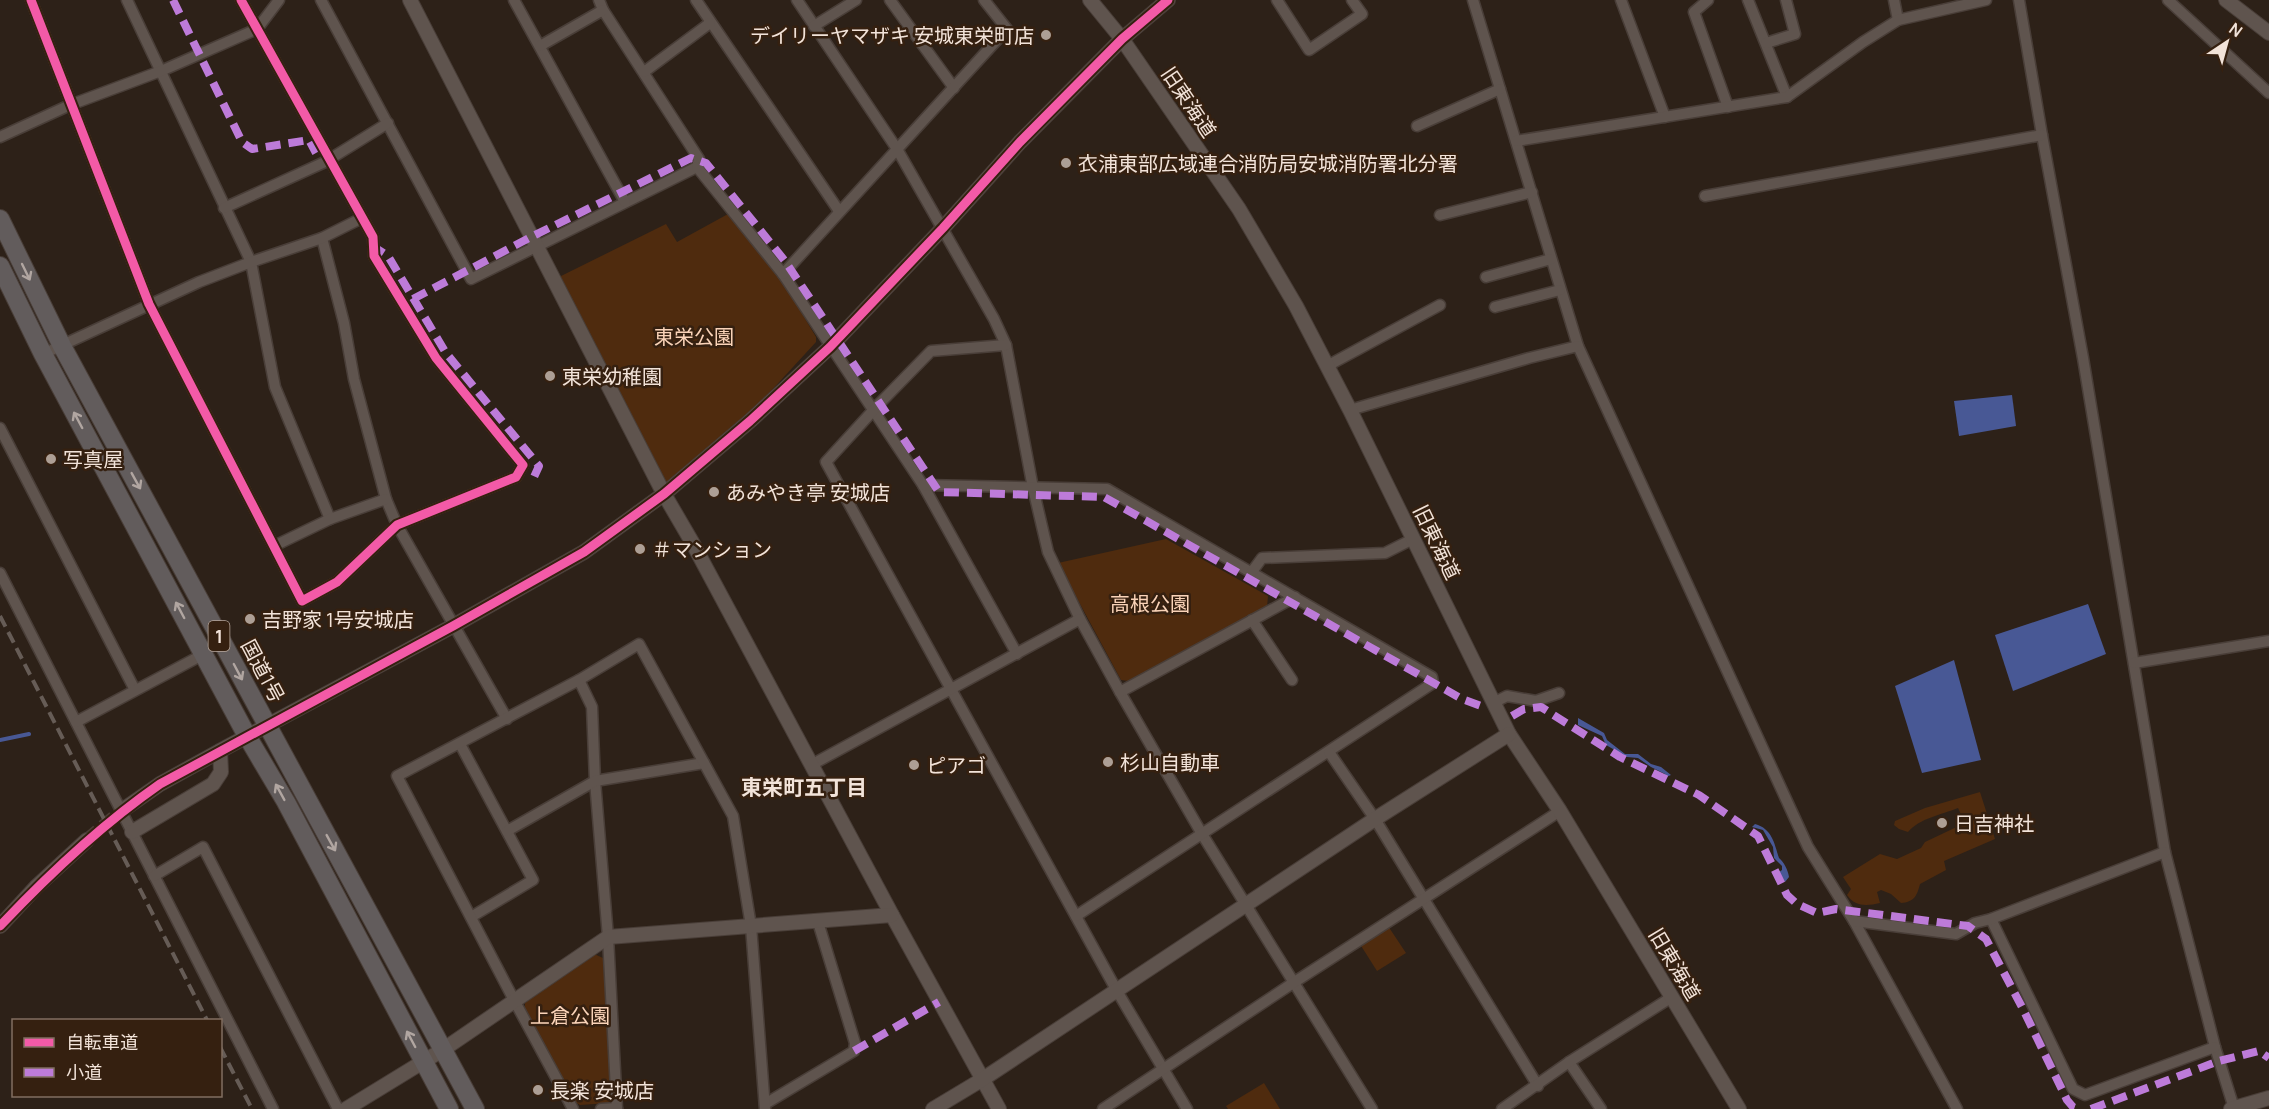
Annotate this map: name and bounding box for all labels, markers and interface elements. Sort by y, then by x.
north arrow [2197,12,2257,72]
text: N [2225,18,2247,42]
place label: デイリーヤマザキ 安城東栄町店 [750,22,1034,49]
marker: デイリーヤマザキ 安城東栄町店 [1039,28,1053,42]
street label: 旧東海道 [1155,61,1223,143]
place label: 衣浦東部広域連合消防局安城消防署北分署 [1078,150,1458,177]
marker: 衣浦東部広域連合消防局安城消防署北分署 [1059,156,1073,170]
one-way arrow [20,262,32,280]
park label: 東栄公園 [654,323,734,350]
place label: 東栄幼稚園 [562,363,662,390]
marker: 東栄幼稚園 [543,369,557,383]
one-way arrow [72,411,83,429]
place label: 写真屋 [63,446,123,473]
marker: 写真屋 [44,452,58,466]
one-way arrow [131,472,142,490]
place label: あみやき亭 安城店 [726,479,890,506]
marker: あみやき亭 安城店 [707,485,721,499]
street label: 旧東海道 [1407,500,1467,584]
place label: ＃マンション [652,536,772,563]
marker: ＃マンション [633,542,647,556]
park label: 高根公園 [1110,590,1190,617]
one-way arrow [174,602,186,619]
place label: 吉野家 1号安城店 [262,606,414,633]
marker: 吉野家 1号安城店 [243,612,257,626]
road number: 1 [208,621,230,651]
street label: 国道1号 [235,635,291,707]
one-way arrow [232,663,244,680]
place label: 杉山自動車 [1120,749,1220,776]
place label: ピアゴ [926,752,986,779]
marker: 杉山自動車 [1101,755,1115,769]
marker: ピアゴ [907,758,921,772]
district label: 東栄町五丁目 [741,773,867,801]
one-way arrow [274,784,286,801]
place label: 日吉神社 [1954,810,2034,837]
marker: 日吉神社 [1935,816,1949,830]
one-way arrow [325,834,337,851]
street label: 旧東海道 [1643,923,1707,1005]
park label: 上倉公園 [530,1002,610,1029]
legend [12,1019,222,1097]
text: 自転車道 [66,1030,138,1054]
one-way arrow [405,1031,417,1048]
text: 小道 [66,1060,102,1084]
place label: 長楽 安城店 [550,1077,654,1104]
marker: 長楽 安城店 [531,1083,545,1097]

